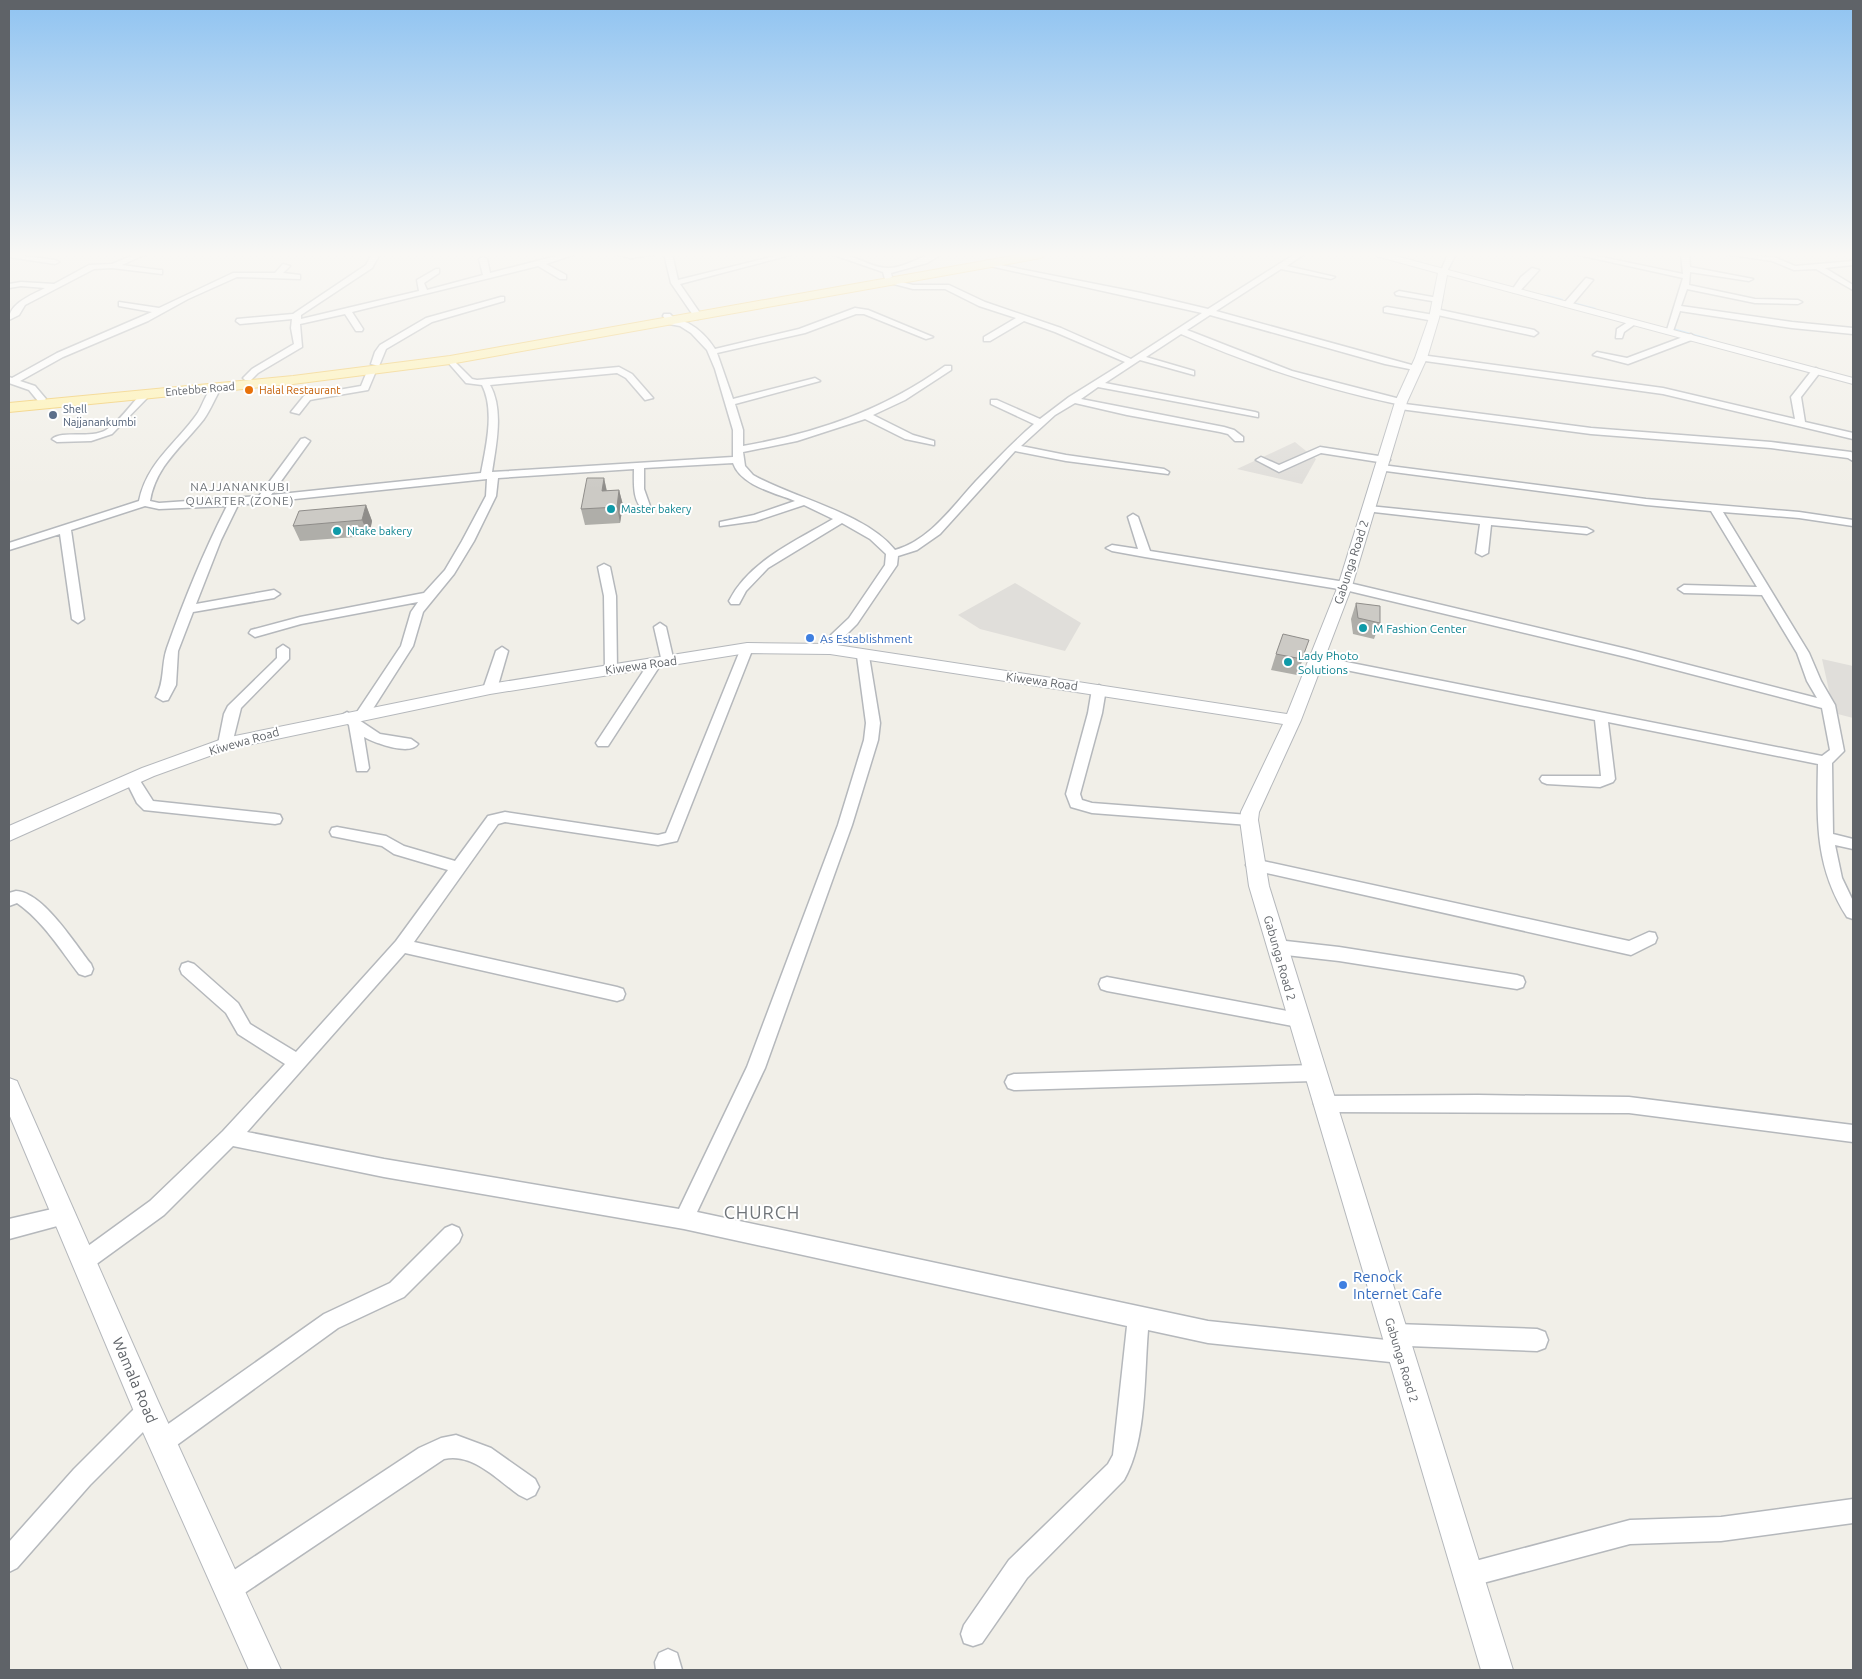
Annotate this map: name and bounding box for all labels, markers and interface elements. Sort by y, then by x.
street label: Entebbe Road [165,380,235,398]
marker: Halal Restaurant [243,384,255,396]
place label: Halal Restaurant [259,384,341,396]
place label: Shell Najjanankumbi [63,403,136,428]
marker: Shell Najjanankumbi [47,409,59,421]
district label: NAJJANANKUBI QUARTER (ZONE) [185,480,295,508]
marker: Master bakery [605,503,617,515]
place label: Master bakery [621,503,692,515]
street label: Gabunga Road 2 [1331,518,1371,606]
marker: Ntake bakery [331,525,343,537]
place label: Ntake bakery [347,525,413,537]
marker: M Fashion Center [1357,622,1369,634]
place label: M Fashion Center [1373,622,1467,635]
marker: As Establishment [804,632,816,644]
place label: As Establishment [820,632,913,645]
place label: Lady Photo Solutions [1298,649,1359,676]
street label: Kiwewa Road [604,654,678,676]
marker: Lady Photo Solutions [1282,656,1294,668]
street label: Kiwewa Road [1005,670,1079,692]
street label: Kiwewa Road [207,725,281,757]
street label: Gabunga Road 2 [1262,914,1298,1002]
district label: CHURCH [724,1202,800,1222]
place label: Renock Internet Cafe [1353,1268,1442,1302]
marker: Renock Internet Cafe [1337,1279,1349,1291]
street label: Gabunga Road 2 [1383,1316,1421,1404]
street label: Wamala Road [109,1335,161,1425]

